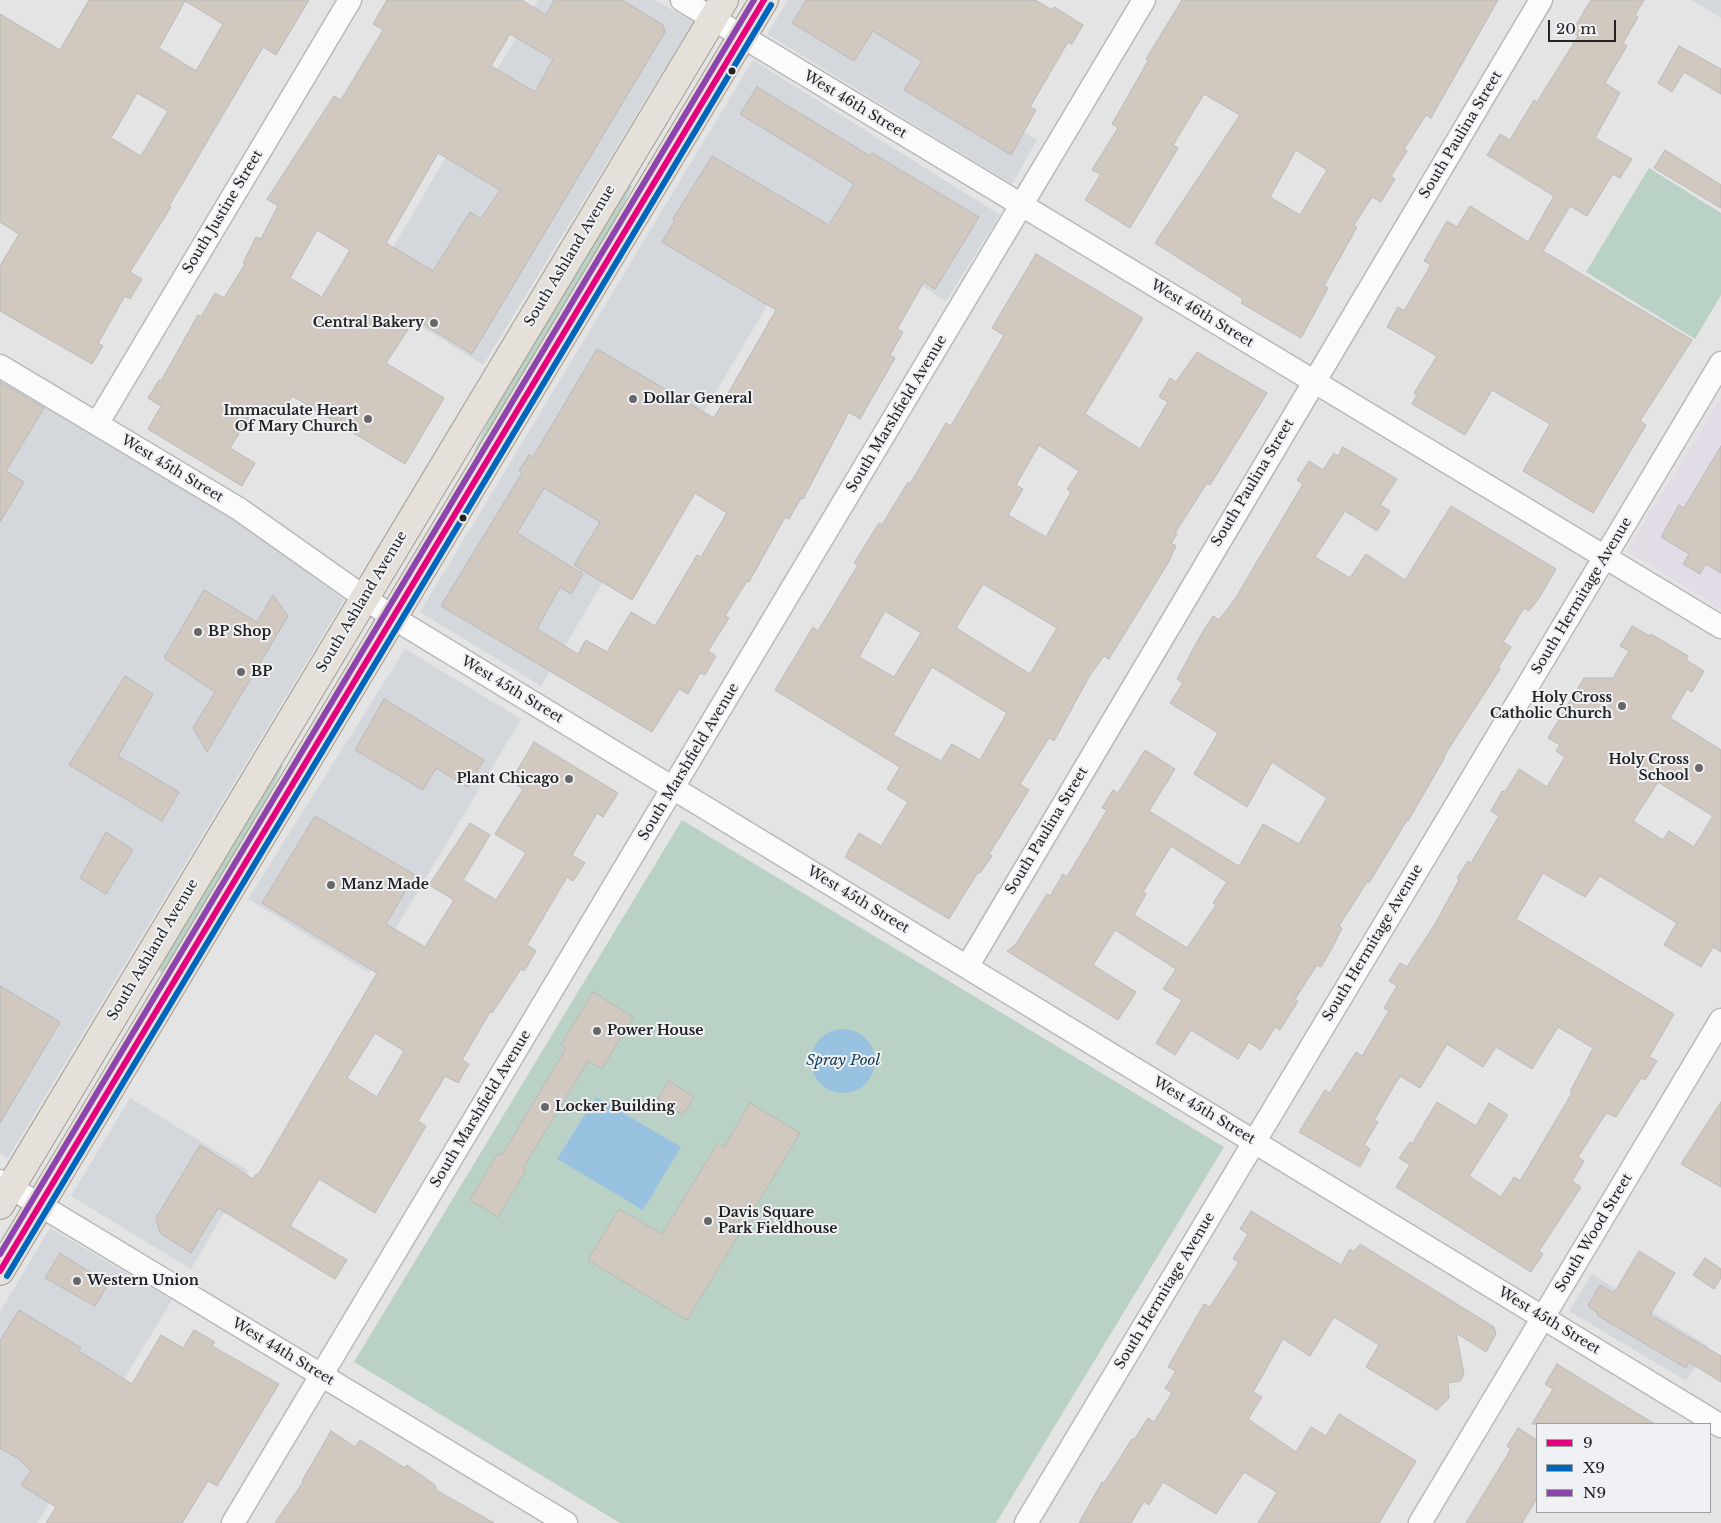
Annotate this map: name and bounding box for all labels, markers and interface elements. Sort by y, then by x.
scale bar [1551,10,1618,42]
text: 20 m [1556,19,1596,38]
unlabelled marker [727,66,737,76]
street label: West 46th Street [800,68,910,142]
street label: South Paulina Street [1416,68,1506,202]
street label: South Justine Street [179,147,267,277]
street label: South Ashland Avenue [521,182,619,330]
street label: West 46th Street [1147,277,1257,351]
place label: Central Bakery [313,315,424,331]
marker: Central Bakery [428,317,440,329]
street label: South Marshfield Avenue [843,332,951,496]
place label: Dollar General [643,391,753,407]
marker: Dollar General [627,393,639,405]
place label: Immaculate Heart Of Mary Church [223,403,358,436]
marker: Immaculate Heart Of Mary Church [362,413,374,425]
street label: South Paulina Street [1208,416,1298,550]
street label: West 45th Street [118,432,226,506]
unlabelled marker [458,513,468,523]
street label: South Hermitage Avenue [1528,514,1636,678]
street label: South Ashland Avenue [313,528,411,676]
place label: BP Shop [208,624,271,640]
marker: BP Shop [192,626,204,638]
street label: West 45th Street [458,653,566,727]
place label: BP [251,664,272,680]
marker: BP [235,666,247,678]
street label: South Marshfield Avenue [635,680,743,844]
place label: Holy Cross Catholic Church [1490,690,1612,722]
marker: Holy Cross Catholic Church [1616,700,1628,712]
place label: Holy Cross School [1609,752,1689,784]
marker: Holy Cross School [1693,762,1705,774]
street label: South Paulina Street [1002,764,1092,898]
place label: Plant Chicago [457,771,559,787]
marker: Plant Chicago [563,773,575,785]
street label: South Hermitage Avenue [1319,861,1427,1025]
street label: West 45th Street [804,863,912,937]
street label: South Ashland Avenue [104,876,202,1024]
place label: Manz Made [341,877,429,893]
marker: Manz Made [325,879,337,891]
place label: Power House [607,1023,704,1039]
marker: Power House [591,1025,603,1037]
street label: South Marshfield Avenue [427,1027,535,1191]
water label: Spray Pool [806,1052,880,1070]
street label: West 45th Street [1150,1074,1258,1148]
place label: Locker Building [555,1099,675,1115]
marker: Locker Building [539,1101,551,1113]
street label: South Wood Street [1552,1170,1636,1296]
place label: Davis Square Park Fieldhouse [718,1205,837,1238]
street label: South Hermitage Avenue [1111,1209,1219,1373]
marker: Davis Square Park Fieldhouse [702,1215,714,1227]
place label: Western Union [87,1273,199,1289]
marker: Western Union [71,1275,83,1287]
street label: West 45th Street [1495,1284,1603,1358]
street label: West 44th Street [229,1315,337,1389]
legend [1536,1423,1711,1513]
text: 9 [1583,1433,1593,1452]
text: X9 [1583,1458,1605,1477]
text: N9 [1583,1483,1606,1502]

